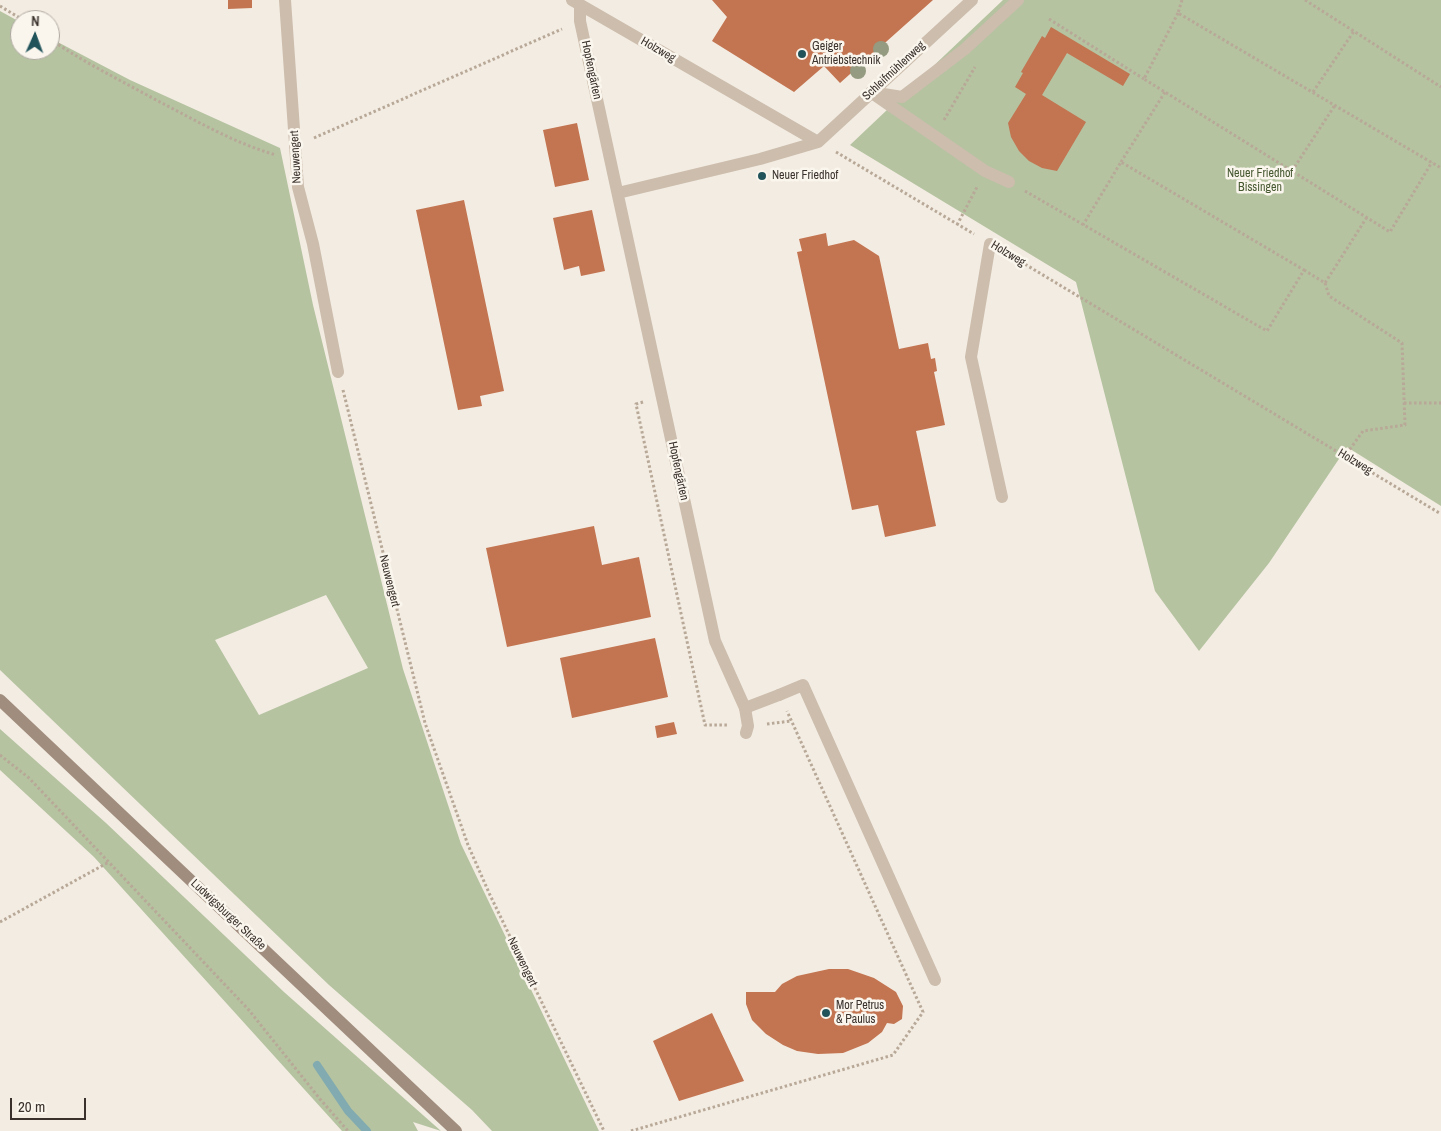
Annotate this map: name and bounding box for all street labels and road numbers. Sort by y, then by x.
street label: Holzweg [638,34,678,66]
street label: Schleifmühlenweg [860,38,928,104]
street label: Hopfengärten [578,39,604,101]
street label: Neuwengert [287,130,305,184]
street label: Holzweg [988,238,1028,270]
street label: Hopfengärten [665,440,691,502]
street label: Holzweg [1335,446,1375,478]
street label: Neuwengert [376,554,402,608]
street label: Ludwigsburger Straße [187,877,269,953]
street label: Neuwengert [504,935,540,989]

